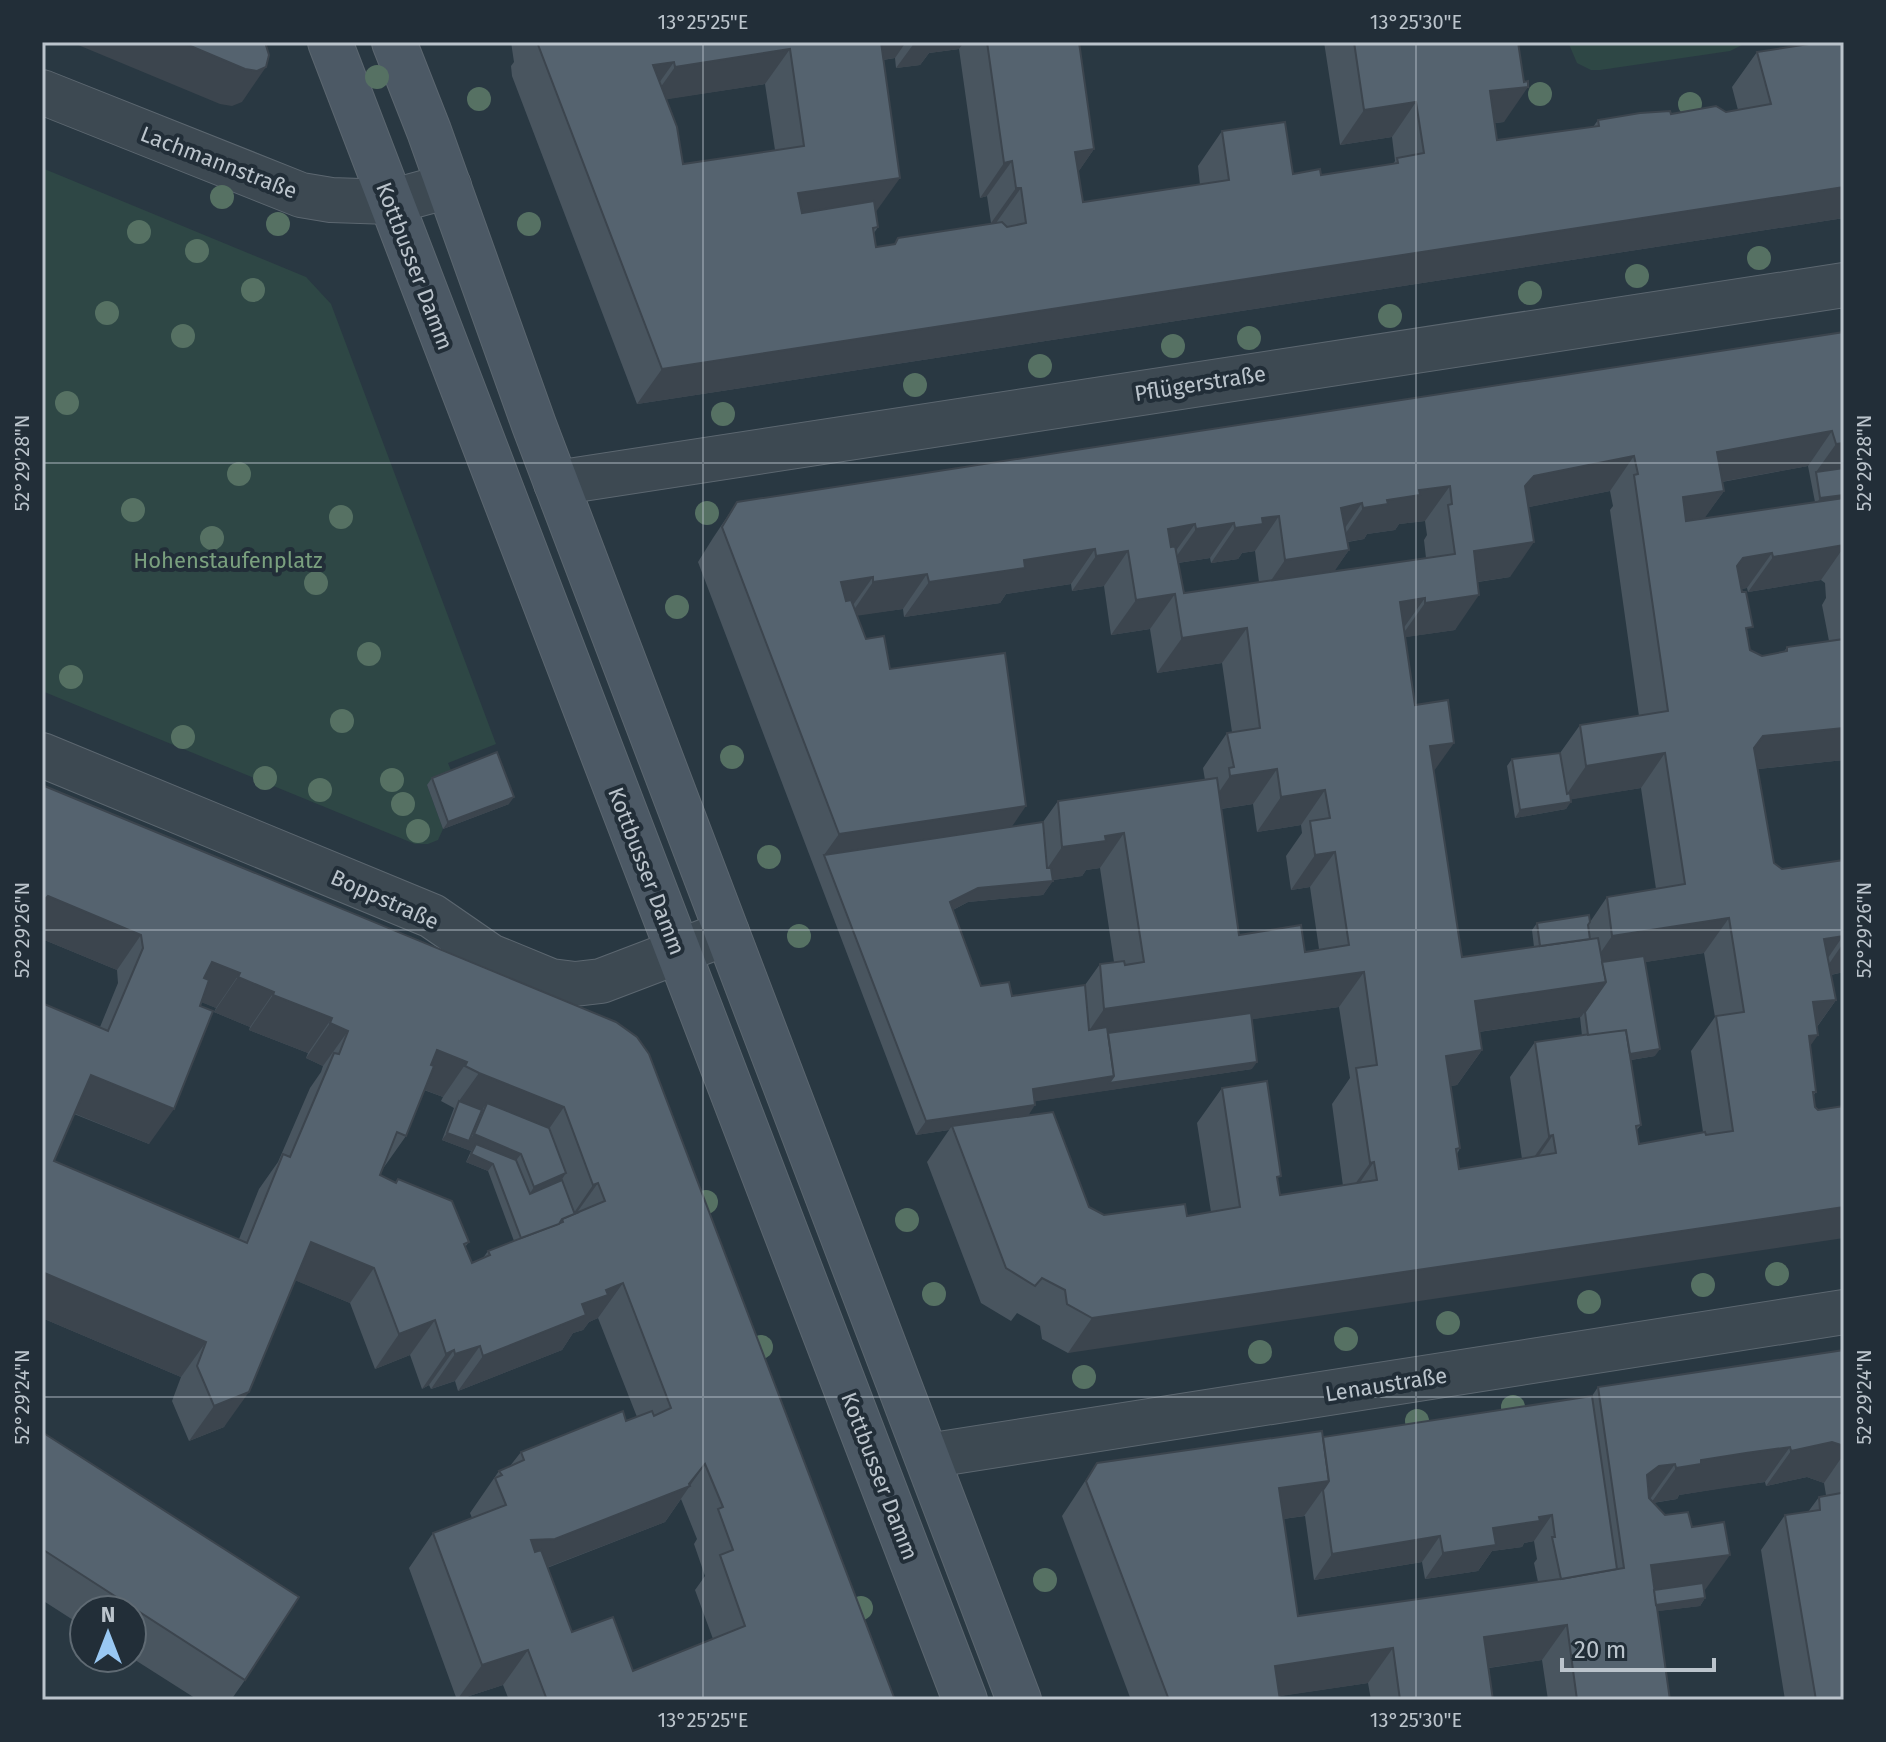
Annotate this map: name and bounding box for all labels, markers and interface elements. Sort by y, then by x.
text: 13°25'25"E [658,10,748,34]
text: 13°25'30"E [1370,10,1462,34]
street label: Lachmannstraße [137,120,301,205]
street label: Kottbusser Damm [370,178,459,354]
street label: Pflügerstraße [1132,360,1268,407]
text: 52°29'28"N [10,415,34,511]
text: 52°29'28"N [1852,415,1876,511]
park label: Hohenstaufenplatz [133,547,323,574]
street label: Kottbusser Damm [602,783,691,959]
street label: Boppstraße [327,864,443,935]
text: 52°29'26"N [10,882,34,978]
text: 52°29'26"N [1852,882,1876,978]
text: 52°29'24"N [10,1349,34,1445]
text: 52°29'24"N [1852,1349,1876,1445]
street label: Lenaustraße [1323,1362,1449,1407]
street label: Kottbusser Damm [835,1388,924,1564]
north arrow [68,1594,148,1674]
text: N [101,1601,115,1628]
scale bar [1562,1622,1714,1672]
text: 20 m [1574,1636,1626,1664]
text: 13°25'25"E [658,1708,748,1732]
text: 13°25'30"E [1370,1708,1462,1732]

